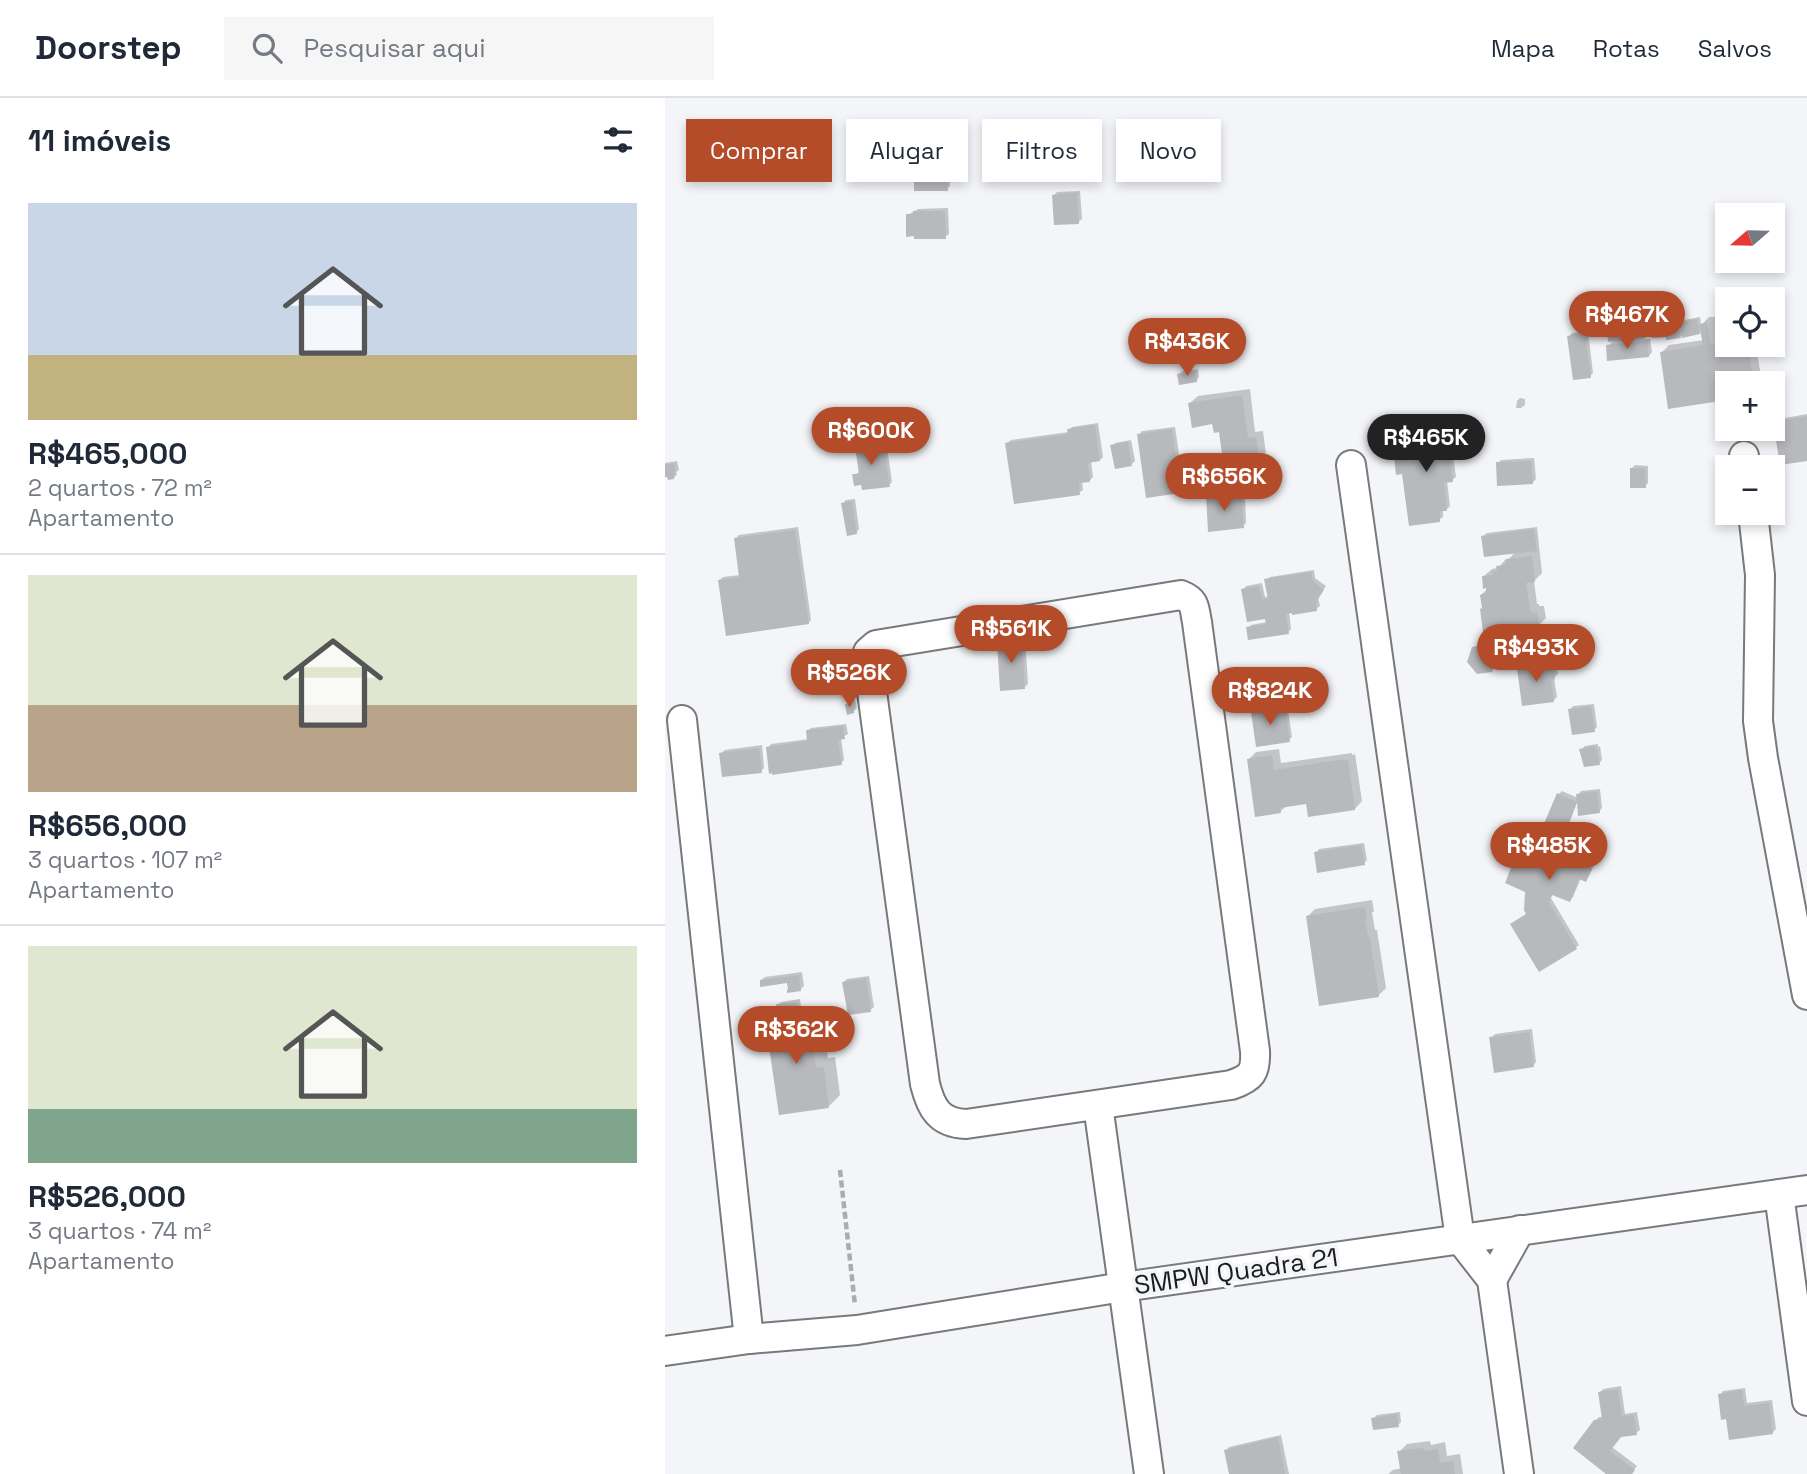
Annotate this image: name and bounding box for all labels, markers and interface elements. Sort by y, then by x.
search box [224,17,714,80]
text: Doorstep [35,27,182,69]
icon: search [248,29,286,67]
text: Pesquisar aqui [304,31,486,65]
text: Mapa [1491,33,1555,64]
text: Rotas [1593,33,1660,64]
text: Salvos [1698,33,1772,64]
chip: Comprar [686,119,832,182]
chip: Alugar [846,119,968,182]
chip: Filtros [982,119,1102,182]
chip: Novo [1116,119,1221,182]
text: 11 imóveis [28,121,171,160]
icon: filters [599,121,637,159]
north arrow [1715,203,1785,273]
map controls [1715,203,1785,525]
icon: home [270,248,396,374]
button: locate [1715,287,1785,357]
pin: R$467K [1570,292,1684,351]
text: R$467K [1585,299,1669,329]
pin: R$436K [1130,318,1244,378]
text: R$436K [1144,326,1230,356]
button: + [1715,371,1785,441]
pin: R$600K [814,408,928,467]
pin: R$465K [1369,414,1483,474]
text: R$600K [828,415,914,445]
text: R$465K [1383,422,1469,452]
text: R$465,000 [28,434,188,473]
pin: R$656K [1167,454,1281,513]
button: − [1715,455,1785,525]
text: R$656K [1181,461,1267,491]
text: 2 quartos · 72 m² [28,473,212,503]
text: Apartamento [28,503,175,533]
pin: R$561K [954,606,1068,665]
text: R$561K [970,613,1052,643]
icon: home [270,620,396,746]
pin: R$493K [1479,624,1593,684]
text: R$493K [1493,632,1579,662]
pin: R$526K [792,650,906,709]
text: R$526K [807,657,891,687]
pin: R$824K [1213,668,1327,727]
text: R$824K [1228,675,1312,705]
text: R$656,000 [28,806,187,845]
pin: R$485K [1492,822,1606,882]
text: R$485K [1506,830,1592,860]
text: 3 quartos · 107 m² [28,845,222,875]
text: Apartamento [28,875,175,905]
icon: home [270,991,396,1117]
pin: R$362K [739,1006,853,1066]
text: R$362K [754,1014,838,1044]
text: R$526,000 [28,1177,186,1216]
text: 3 quartos · 74 m² [28,1216,211,1246]
street label: SMPW Quadra 21 [1132,1240,1340,1302]
text: Apartamento [28,1246,175,1276]

